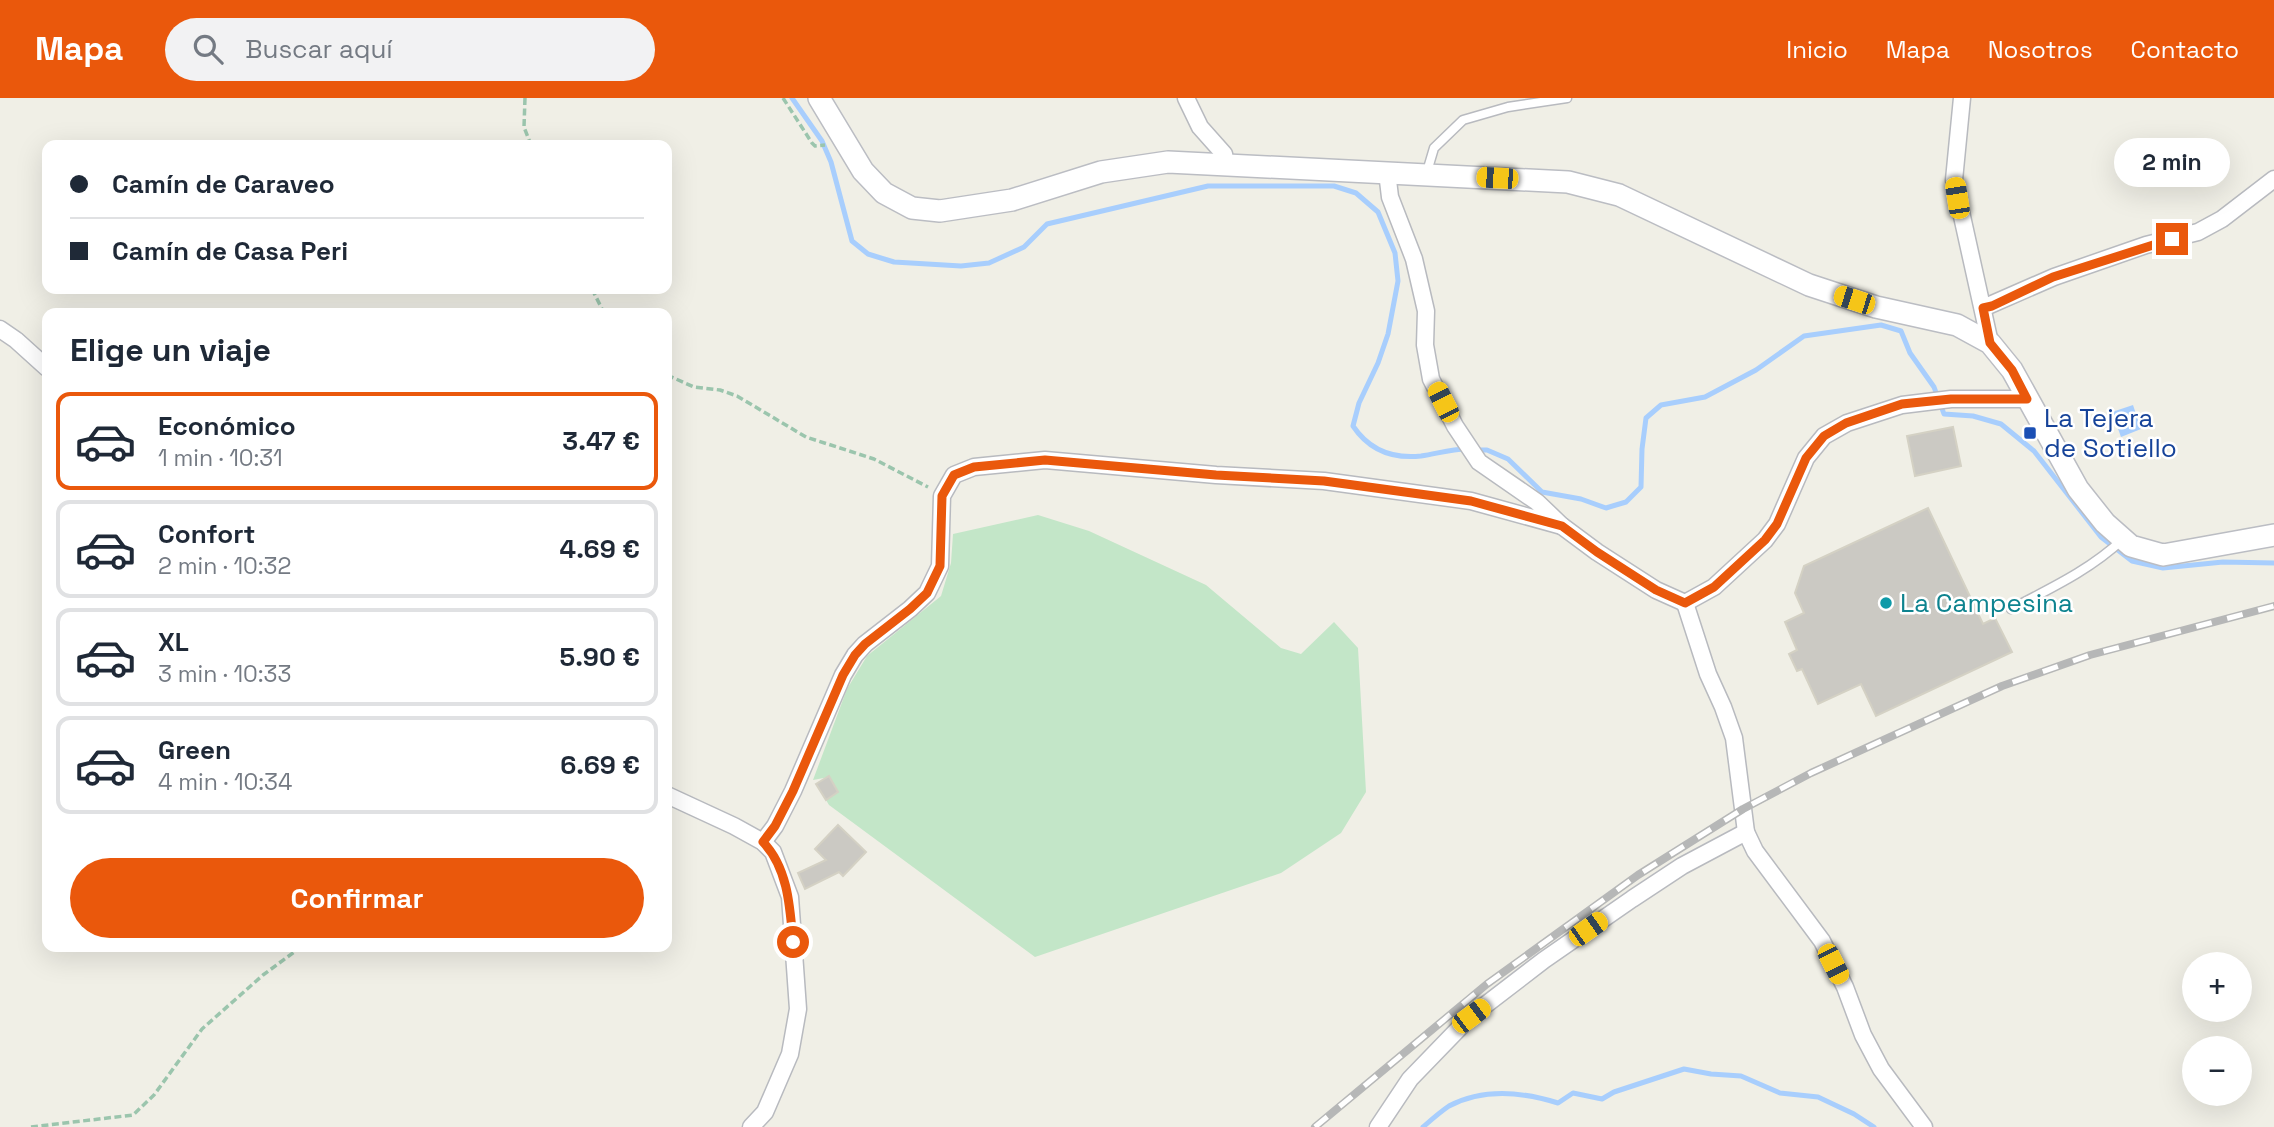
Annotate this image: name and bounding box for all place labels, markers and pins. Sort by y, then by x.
place label: La Tejera de Sotiello [2044,401,2177,465]
marker: La Tejera de Sotiello [2022,425,2038,441]
place label: La Campesina [1900,586,2073,620]
marker: La Campesina [1878,595,1894,611]

